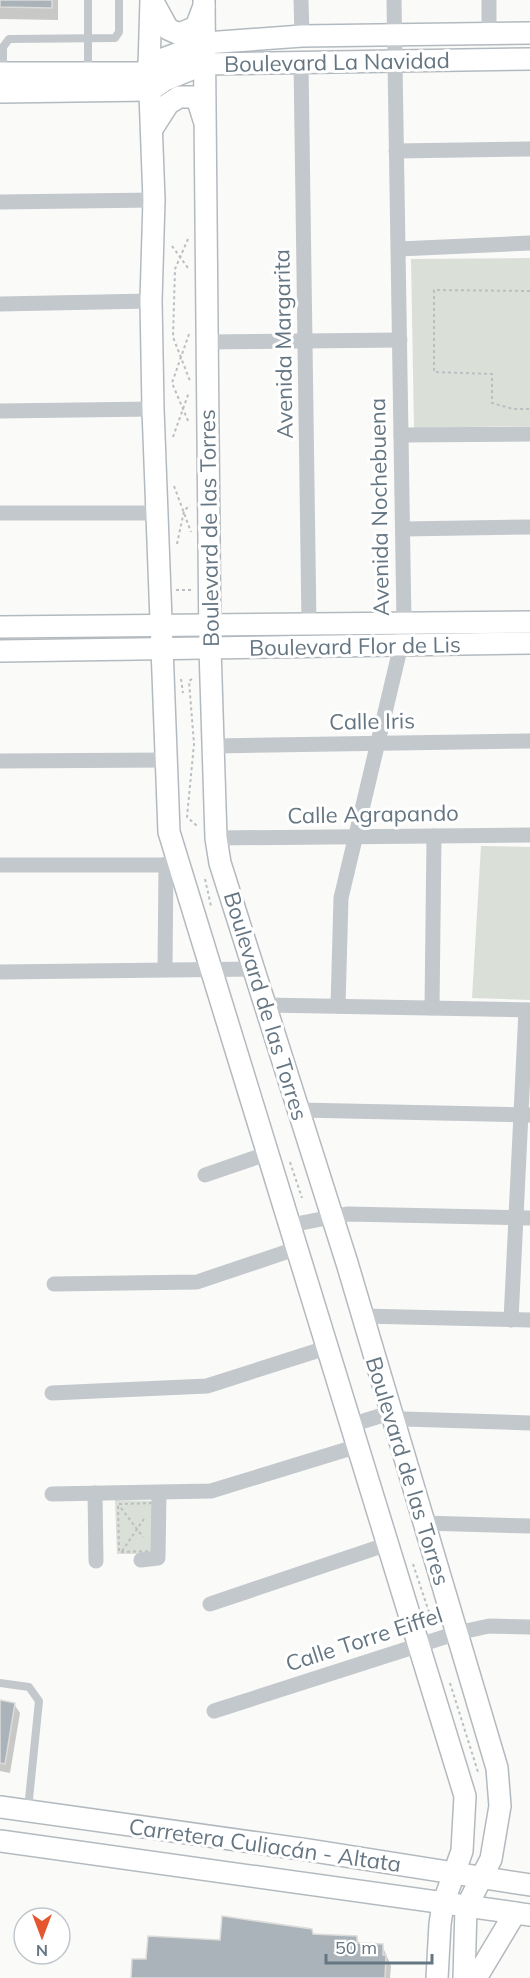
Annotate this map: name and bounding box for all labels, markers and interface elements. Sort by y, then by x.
street label: Boulevard La Navidad [224,46,450,78]
street label: Avenida Margarita [267,249,299,439]
street label: Avenida Nochebuena [363,398,395,616]
street label: Boulevard de las Torres [193,409,225,647]
street label: Boulevard Flor de Lis [249,630,461,662]
street label: Calle Iris [329,706,415,736]
street label: Calle Agrapando [287,799,459,829]
street label: Boulevard de las Torres [218,888,314,1124]
street label: Boulevard de las Torres [360,1353,456,1589]
street label: Calle Torre Eiffel [282,1600,446,1678]
street label: Carretera Culiacán - Altata [127,1812,403,1878]
north arrow [12,1906,72,1966]
scale bar [326,1927,432,1965]
text: 50 m [335,1936,377,1959]
text: N [36,1941,48,1961]

